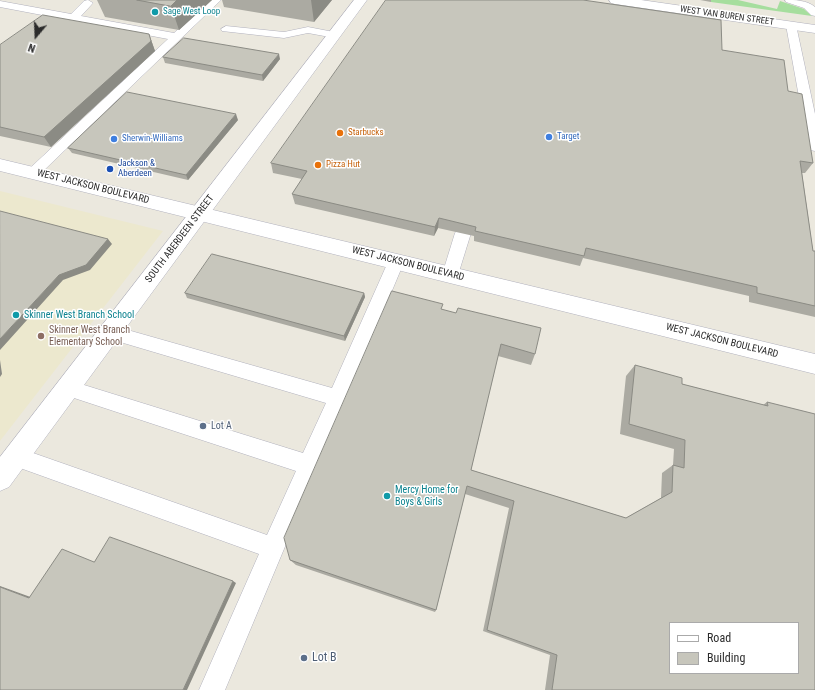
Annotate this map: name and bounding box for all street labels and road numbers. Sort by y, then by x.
street label: WEST VAN BUREN STREET [679,4,775,28]
street label: WEST JACKSON BOULEVARD [36,167,150,207]
street label: SOUTH ABERDEEN STREET [143,193,217,285]
street label: WEST JACKSON BOULEVARD [351,244,465,284]
street label: WEST JACKSON BOULEVARD [665,321,779,361]

